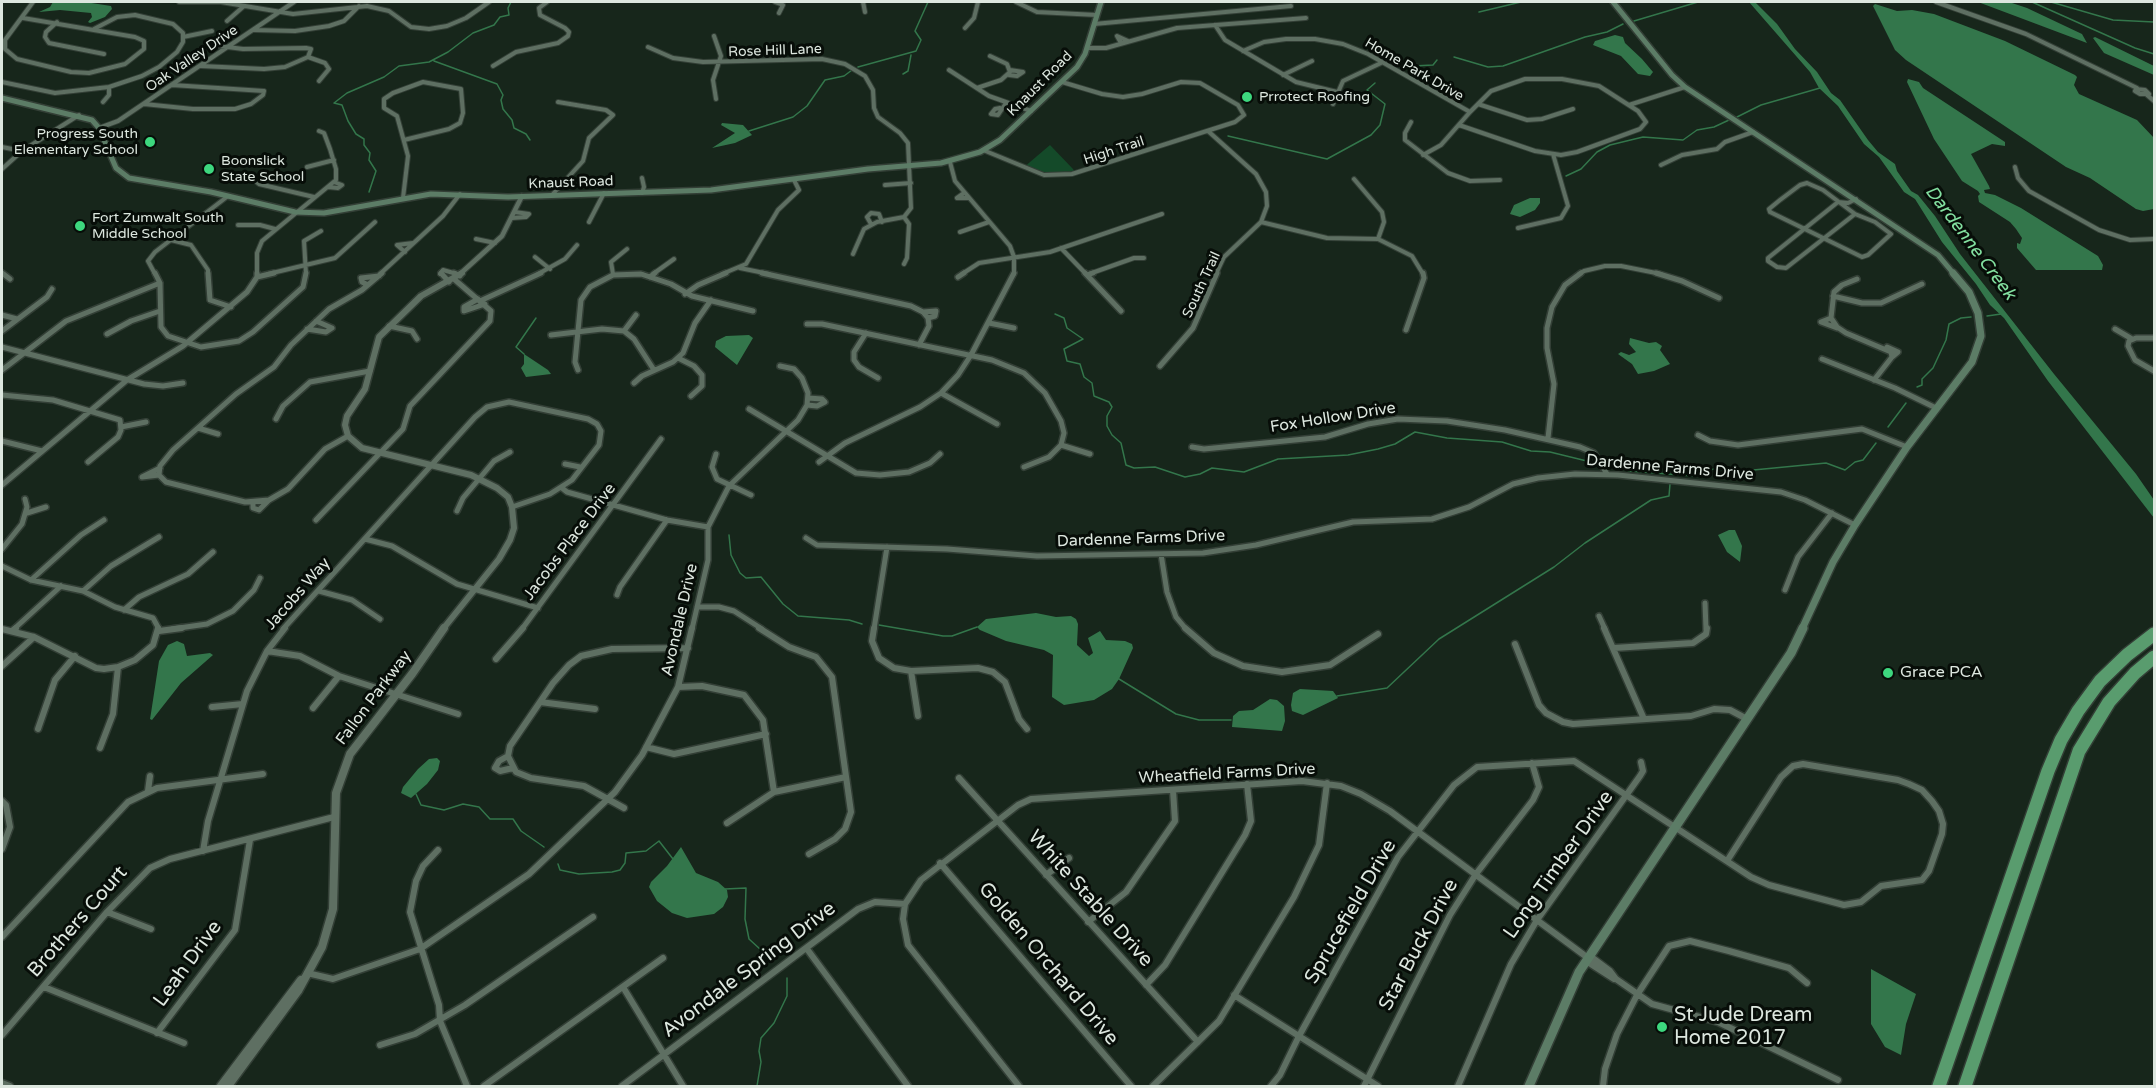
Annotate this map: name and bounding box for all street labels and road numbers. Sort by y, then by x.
street label: Oak Valley Drive [143,22,241,96]
street label: Home Park Drive [1362,35,1466,105]
street label: Rose Hill Lane [728,41,822,61]
street label: Knaust Road [1004,48,1076,120]
street label: High Trail [1082,133,1146,169]
street label: Knaust Road [528,173,614,193]
street label: South Trail [1179,249,1225,321]
street label: Fox Hollow Drive [1269,399,1397,437]
street label: Dardenne Farms Drive [1585,451,1755,485]
street label: Jacobs Place Drive [520,480,620,604]
street label: Dardenne Farms Drive [1057,526,1225,552]
street label: Jacobs Way [261,554,335,634]
street label: Avondale Drive [658,562,702,678]
street label: Fallon Parkway [332,647,416,749]
street label: Wheatfield Farms Drive [1138,760,1316,788]
street label: Long Timber Drive [1499,786,1619,944]
street label: White Stable Drive [1022,826,1158,972]
street label: Sprucefield Drive [1300,836,1402,988]
street label: Brothers Court [23,861,133,983]
street label: Star Buck Drive [1374,875,1464,1015]
street label: Golden Orchard Drive [973,878,1123,1050]
street label: Avondale Spring Drive [658,897,840,1043]
street label: Leah Drive [149,916,227,1012]

